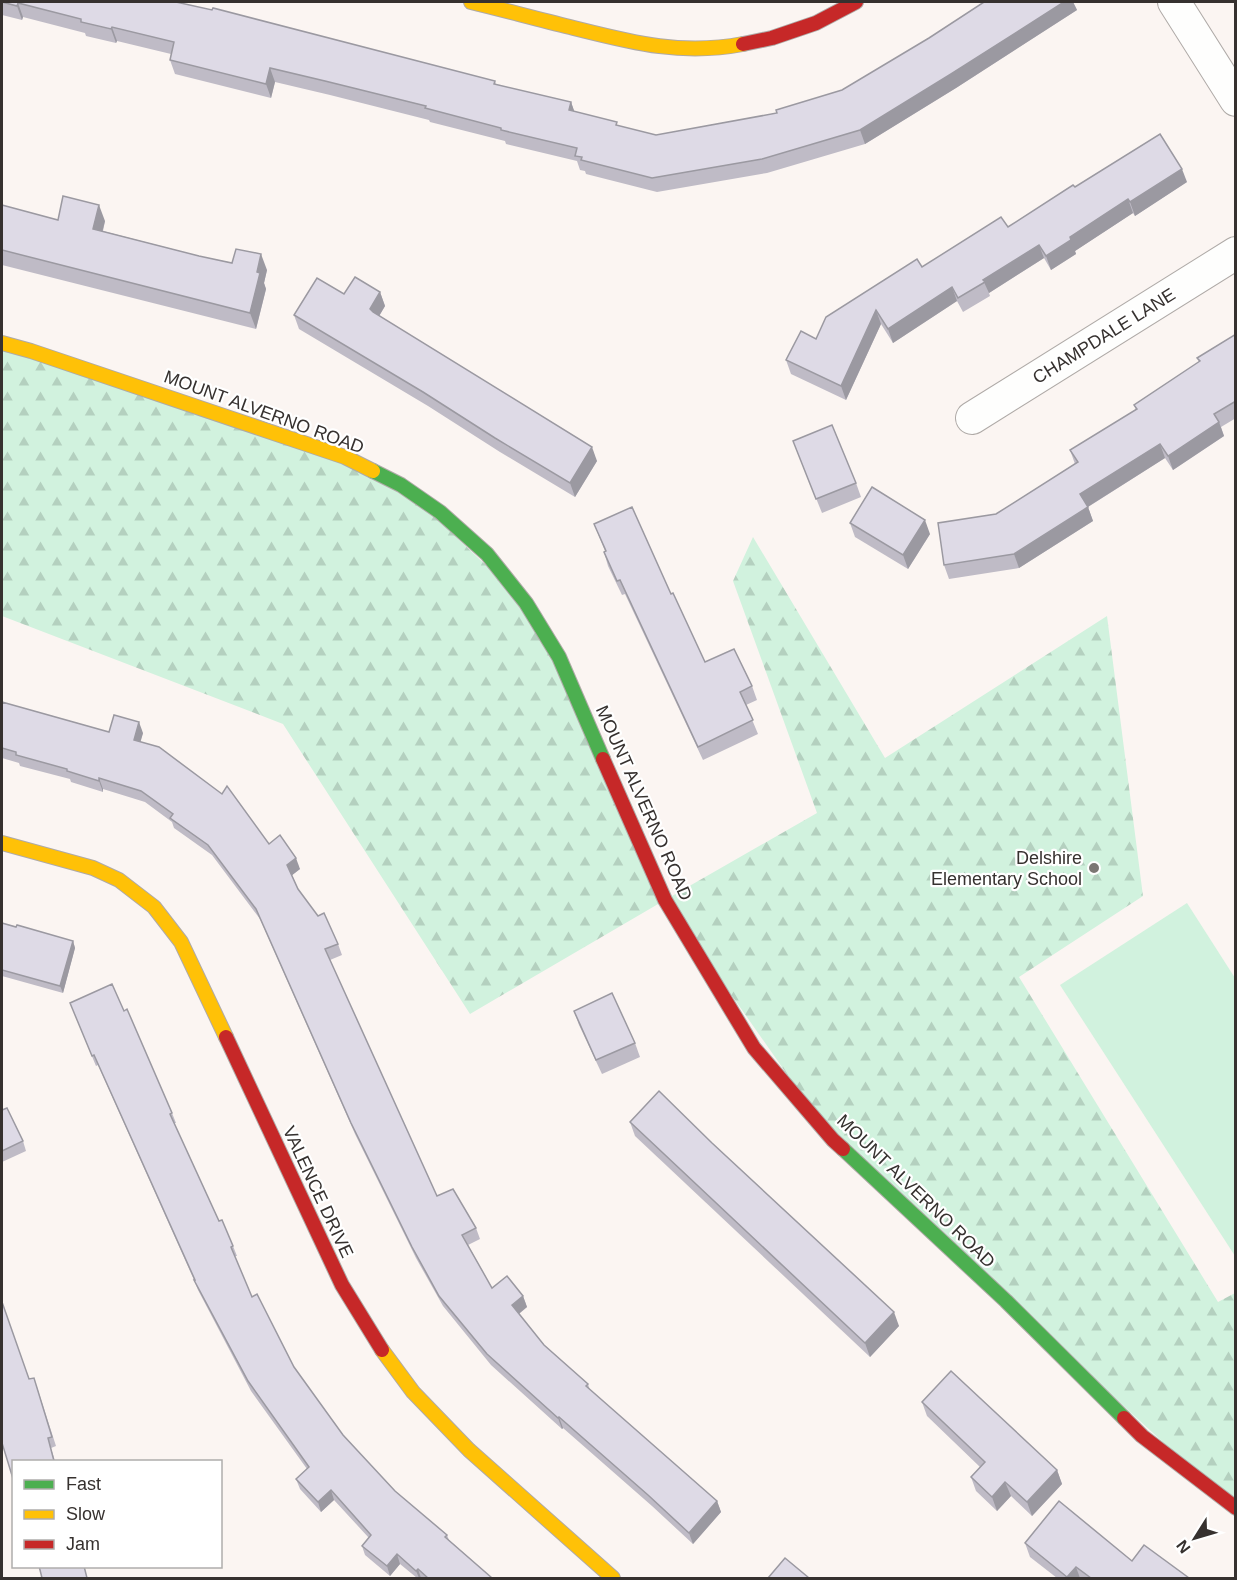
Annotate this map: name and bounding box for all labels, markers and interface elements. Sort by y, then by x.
street label: CHAMPDALE LANE [1029,284,1179,388]
street label: MOUNT ALVERNO ROAD [161,366,367,458]
street label: MOUNT ALVERNO ROAD [592,702,696,904]
place label: Delshire Elementary School [931,848,1082,889]
marker: Delshire Elementary School [1087,861,1101,875]
street label: MOUNT ALVERNO ROAD [833,1110,999,1272]
street label: VALENCE DRIVE [279,1123,357,1261]
legend [12,1460,222,1568]
text: Fast [66,1474,101,1494]
text: Slow [66,1504,106,1524]
north arrow [1165,1508,1225,1568]
text: Jam [66,1534,100,1554]
text: N [1173,1537,1194,1556]

